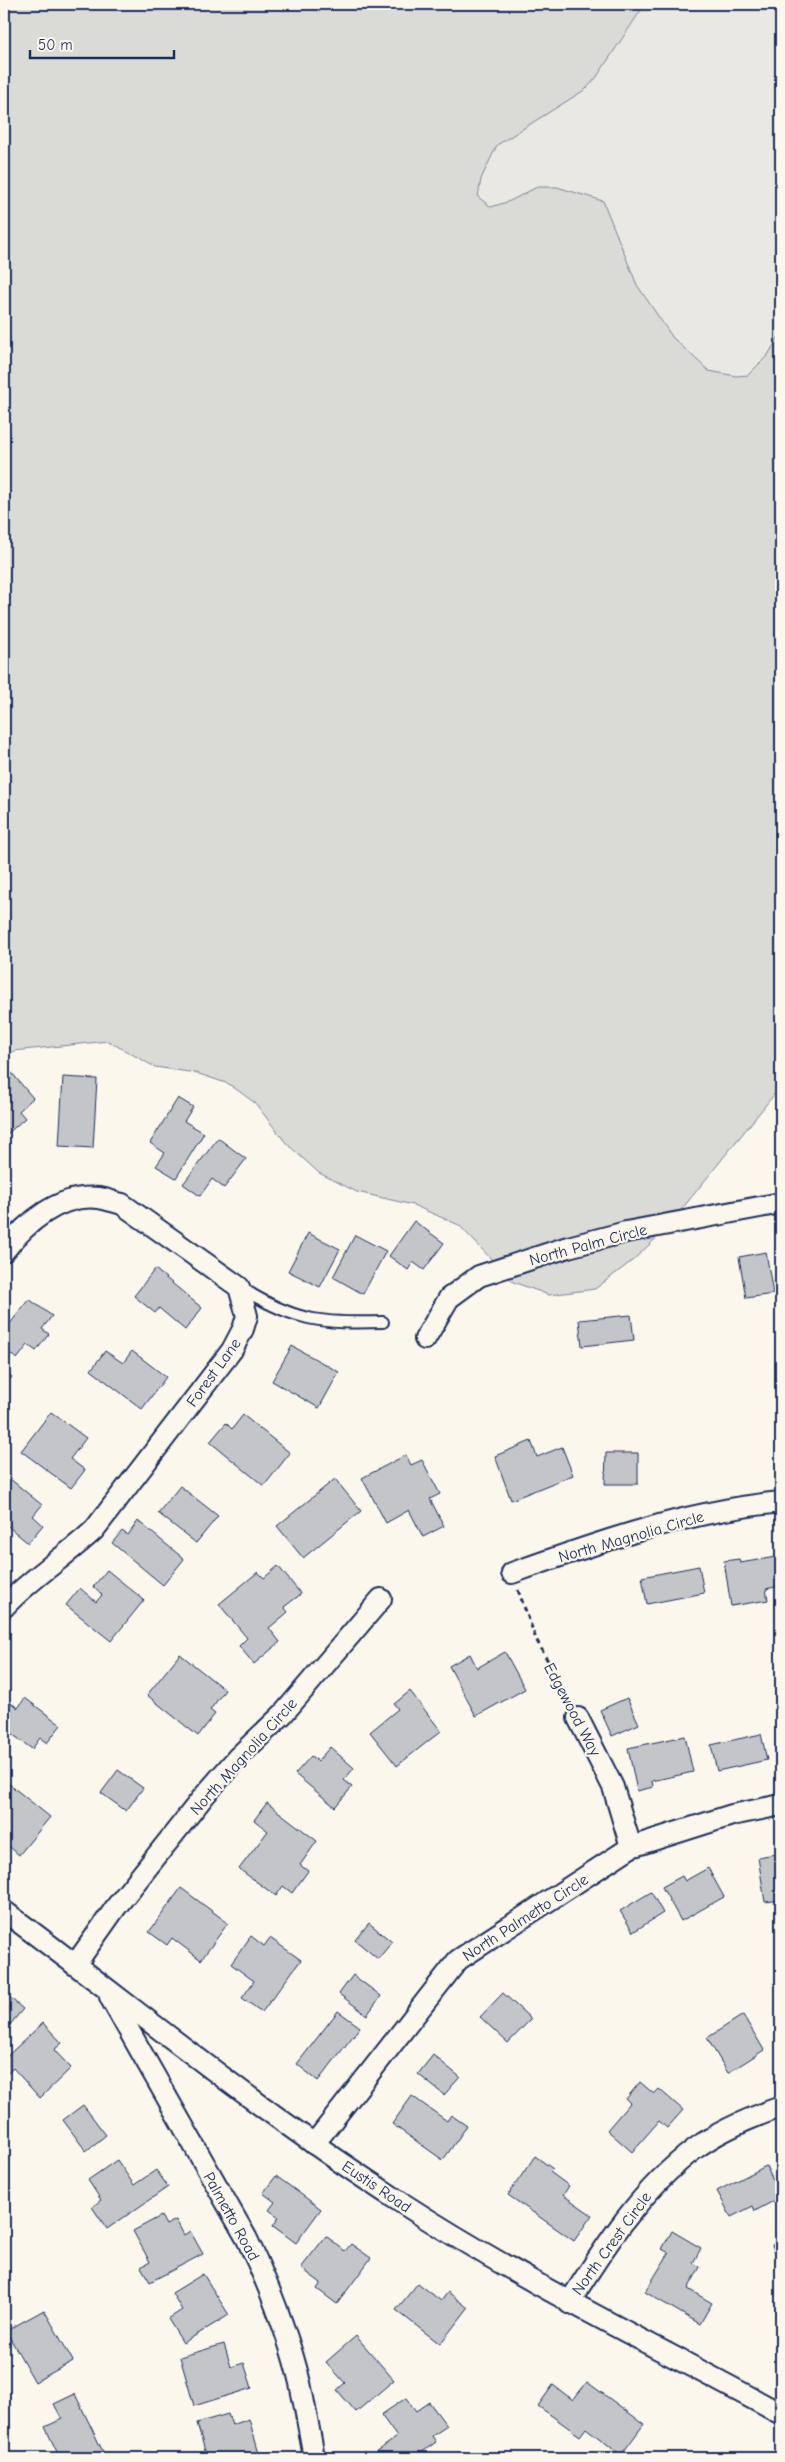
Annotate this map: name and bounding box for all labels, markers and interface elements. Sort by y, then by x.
scale bar [30,28,174,60]
text: 50 m [38,36,73,54]
street label: North Palm Circle [527,1221,649,1269]
street label: Forest Lane [183,1335,245,1410]
street label: North Magnolia Circle [556,1508,706,1566]
street label: Edgewood Way [540,1660,605,1760]
street label: North Magnolia Circle [187,1695,301,1819]
street label: North Palmetto Circle [459,1870,592,1965]
street label: Eustis Road [339,2157,414,2216]
street label: Palmetto Road [199,2169,263,2264]
street label: North Crest Circle [568,2189,655,2299]

